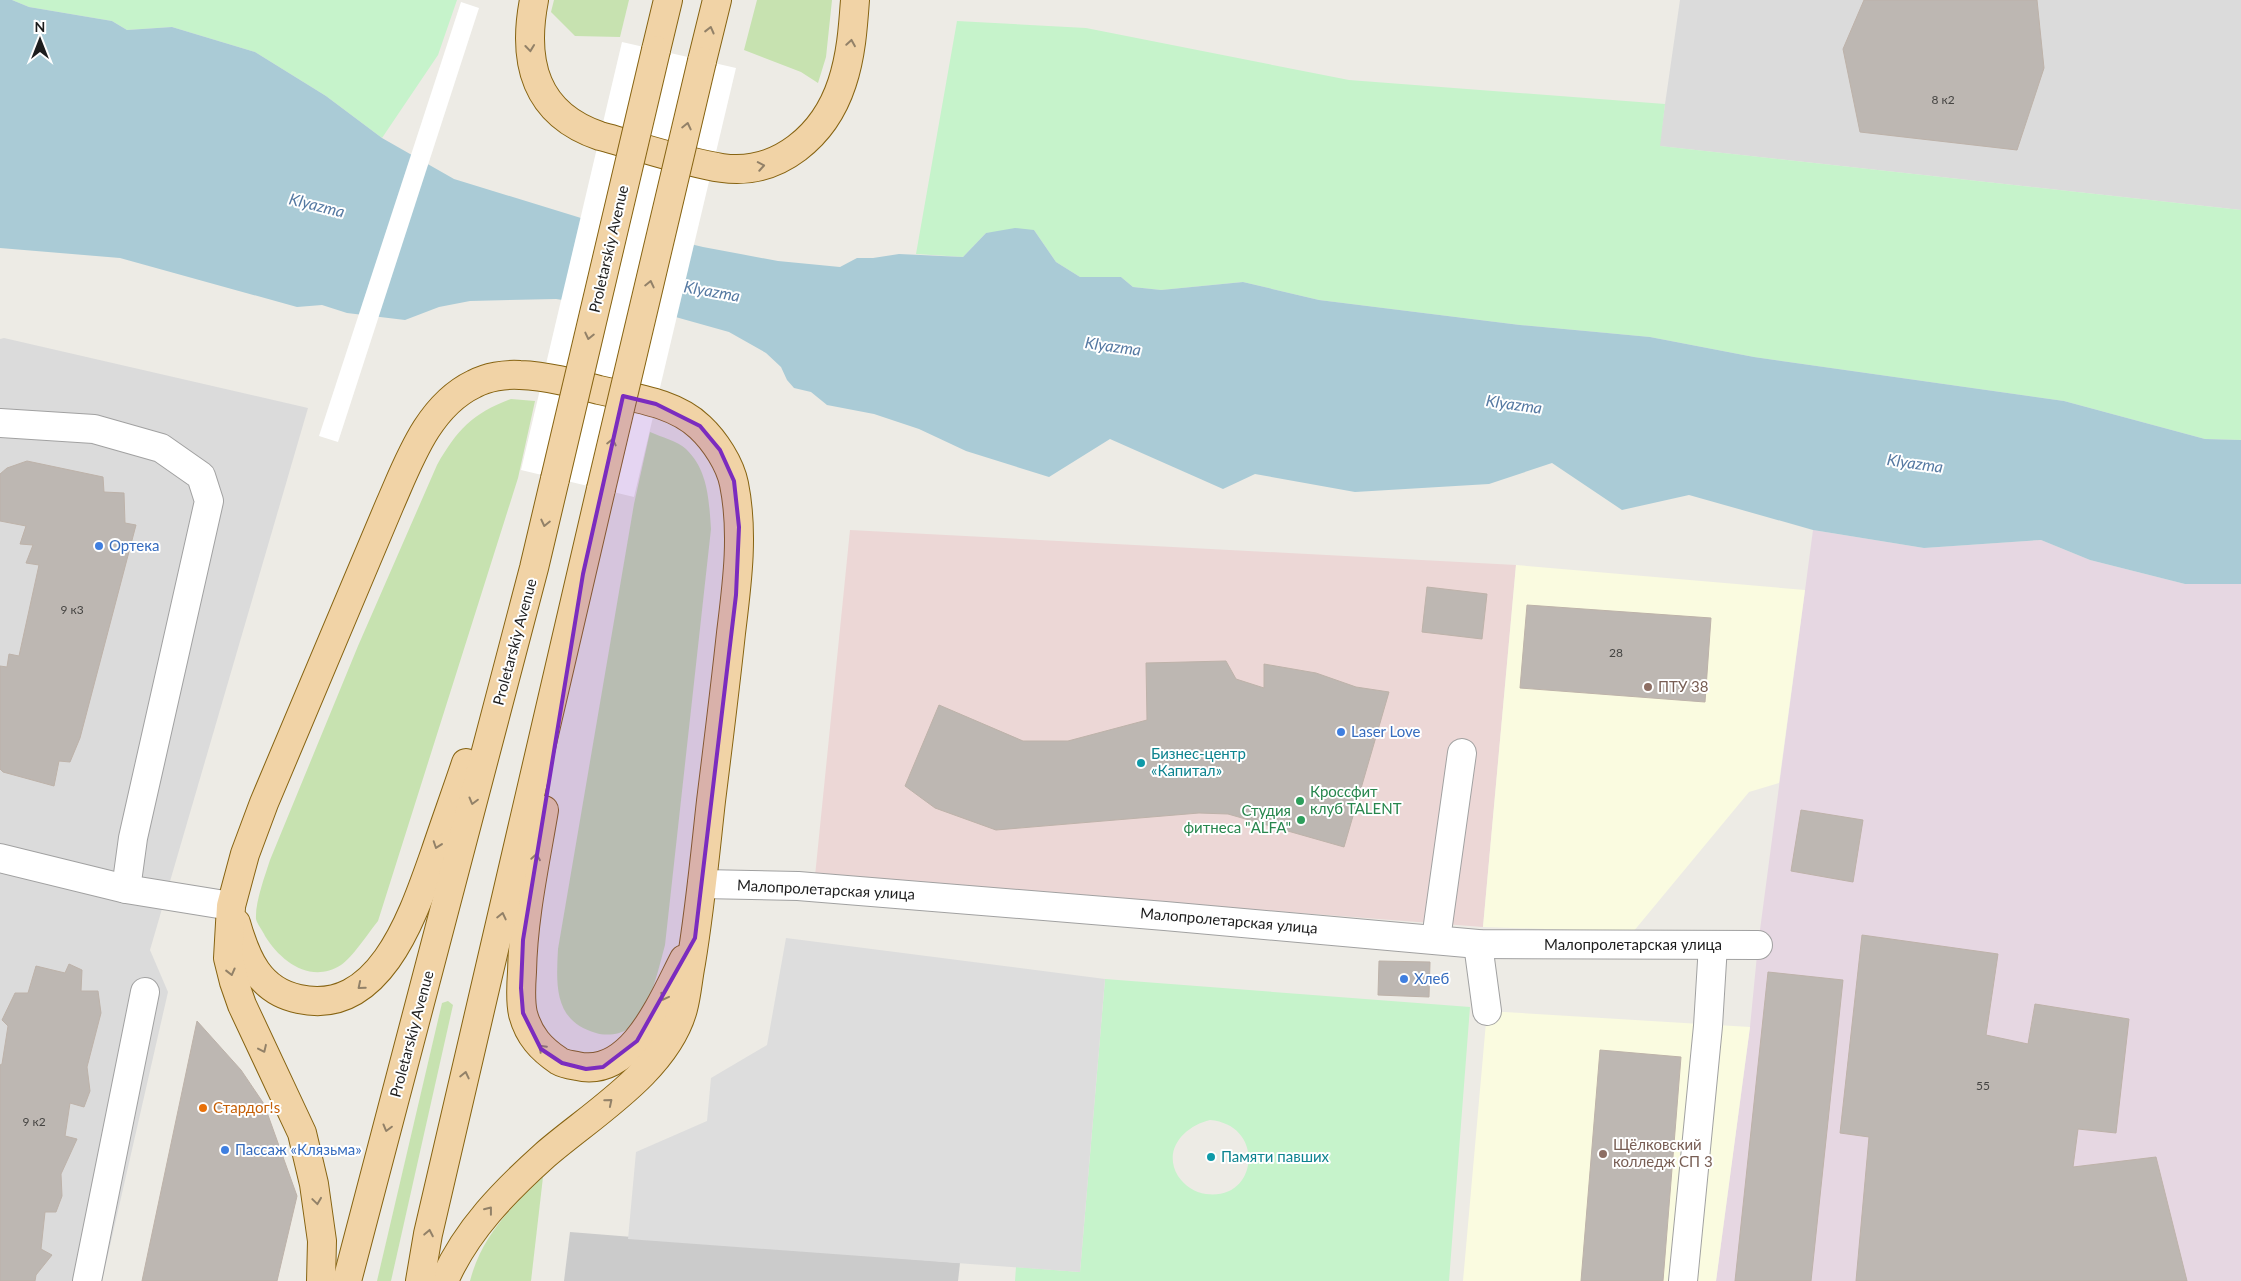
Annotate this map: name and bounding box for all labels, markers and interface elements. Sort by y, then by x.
north arrow [15,15,65,65]
text: N [35,18,45,35]
one-way arrow [704,26,715,35]
one-way arrow [845,39,855,48]
one-way arrow [524,45,535,53]
house number: 8 к2 [1931,92,1955,107]
one-way arrow [681,121,692,130]
one-way arrow [756,161,765,171]
street label: Proletarskiy Avenue [585,183,631,314]
water label: Klyazma [287,188,347,221]
water label: Klyazma [683,276,742,305]
one-way arrow [644,279,655,288]
one-way arrow [584,331,595,340]
water label: Klyazma [1084,332,1142,359]
water label: Klyazma [1485,390,1543,417]
one-way arrow [606,437,617,446]
water label: Klyazma [1886,449,1944,476]
one-way arrow [540,519,551,528]
place label: Ортека [109,536,159,554]
marker: Ортека [93,540,105,552]
street label: Proletarskiy Avenue [488,576,540,707]
house number: 9 к3 [60,602,84,617]
house number: 28 [1609,645,1623,660]
place label: ПТУ 38 [1658,677,1709,695]
marker: ПТУ 38 [1642,681,1654,693]
place label: Laser Love [1351,722,1421,740]
marker: Laser Love [1335,726,1347,738]
place label: Бизнес-центр «Капитал» [1151,744,1246,779]
marker: Бизнес-центр «Капитал» [1135,757,1147,769]
place label: Кроссфит клуб TALENT [1310,782,1402,817]
marker: Кроссфит клуб TALENT [1294,795,1306,807]
one-way arrow [468,797,479,806]
place label: Студия фитнеса "ALFA" [1184,801,1291,836]
marker: Студия фитнеса "ALFA" [1295,814,1307,826]
one-way arrow [433,840,443,849]
one-way arrow [531,853,541,861]
street label: Малопролетарская улица [737,875,915,903]
street label: Малопролетарская улица [1140,903,1319,937]
one-way arrow [496,912,507,921]
street label: Малопролетарская улица [1544,935,1722,953]
one-way arrow [225,967,236,976]
street label: Proletarskiy Avenue [385,968,437,1099]
place label: Хлеб [1414,969,1449,987]
marker: Хлеб [1398,973,1410,985]
one-way arrow [358,980,367,988]
one-way arrow [660,992,670,1001]
one-way arrow [257,1044,267,1053]
one-way arrow [539,1044,548,1053]
one-way arrow [459,1070,470,1079]
house number: 55 [1976,1078,1990,1093]
place label: Стардог!s [213,1098,280,1116]
one-way arrow [604,1098,613,1107]
marker: Стардог!s [197,1102,209,1114]
house number: 9 к2 [22,1114,46,1129]
one-way arrow [382,1123,393,1132]
place label: Щёлковский колледж СП 3 [1613,1135,1713,1170]
place label: Пассаж «Клязьма» [235,1140,362,1158]
marker: Пассаж «Клязьма» [219,1144,231,1156]
place label: Памяти павших [1221,1147,1330,1165]
marker: Щёлковский колледж СП 3 [1597,1148,1609,1160]
marker: Памяти павших [1205,1151,1217,1163]
one-way arrow [311,1197,322,1205]
one-way arrow [483,1207,491,1216]
one-way arrow [423,1229,433,1237]

